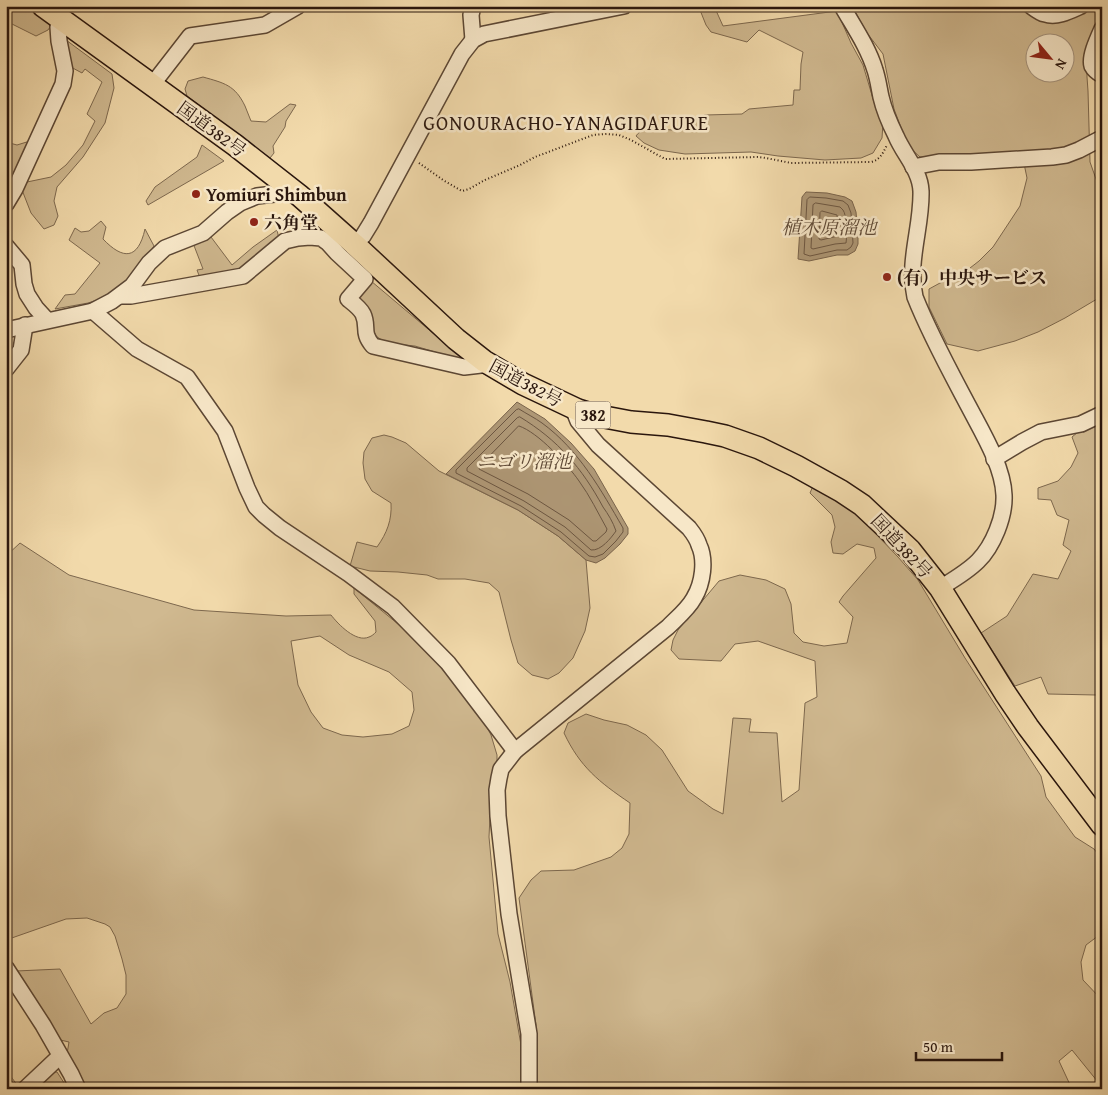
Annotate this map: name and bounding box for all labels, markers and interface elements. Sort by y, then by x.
north arrow [1026,32,1076,82]
text: N [1050,55,1072,74]
street label: 国道382号 [172,95,252,163]
district label: GONOURACHO-YANAGIDAFURE [423,108,709,137]
place label: Yomiuri Shimbun [206,181,347,208]
marker: Yomiuri Shimbun [190,188,202,200]
place label: 六角堂 [264,209,318,236]
water label: 植木原溜池 [781,213,878,241]
marker: 六角堂 [248,216,260,228]
place label: (有）中央サービス [897,264,1047,291]
marker: (有）中央サービス [881,271,893,283]
street label: 国道382号 [484,352,568,414]
road number: 382 [576,402,610,428]
water label: ニゴリ溜池 [476,447,573,475]
street label: 国道382号 [865,508,939,584]
scale bar [916,1030,1002,1062]
text: 50 m [923,1036,954,1057]

